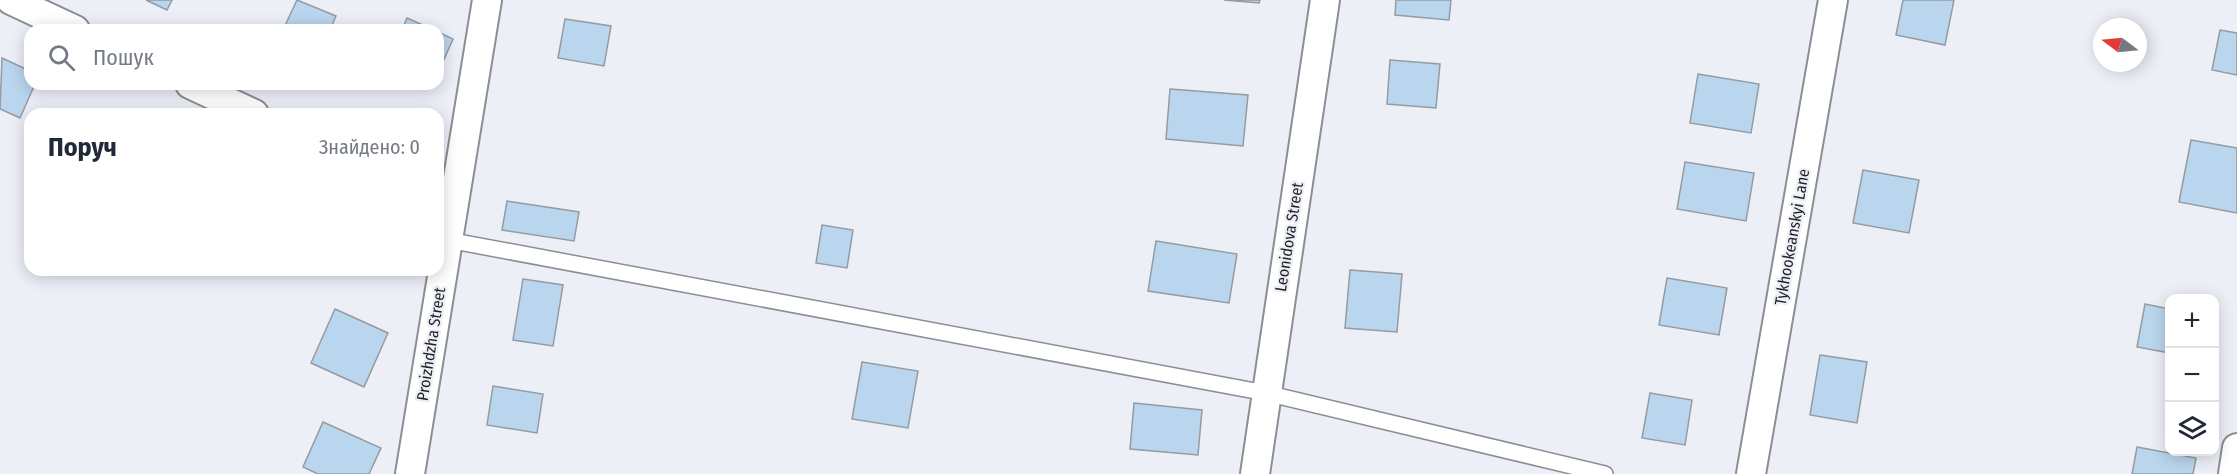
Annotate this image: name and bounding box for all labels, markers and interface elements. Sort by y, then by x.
north arrow [2093,18,2147,72]
search box [24,24,444,90]
icon: search [45,41,78,74]
text: Пошук [93,44,154,71]
text: Поруч [48,132,117,163]
text: Знайдено: 0 [319,135,420,159]
street label: Tykhookeanskyi Lane [1771,167,1813,307]
street label: Leonidova Street [1271,180,1307,293]
street label: Proizhdzha Street [413,285,449,402]
map controls [2165,294,2219,456]
button: + [2165,294,2219,348]
button: − [2165,348,2219,402]
button: layers [2165,402,2219,456]

